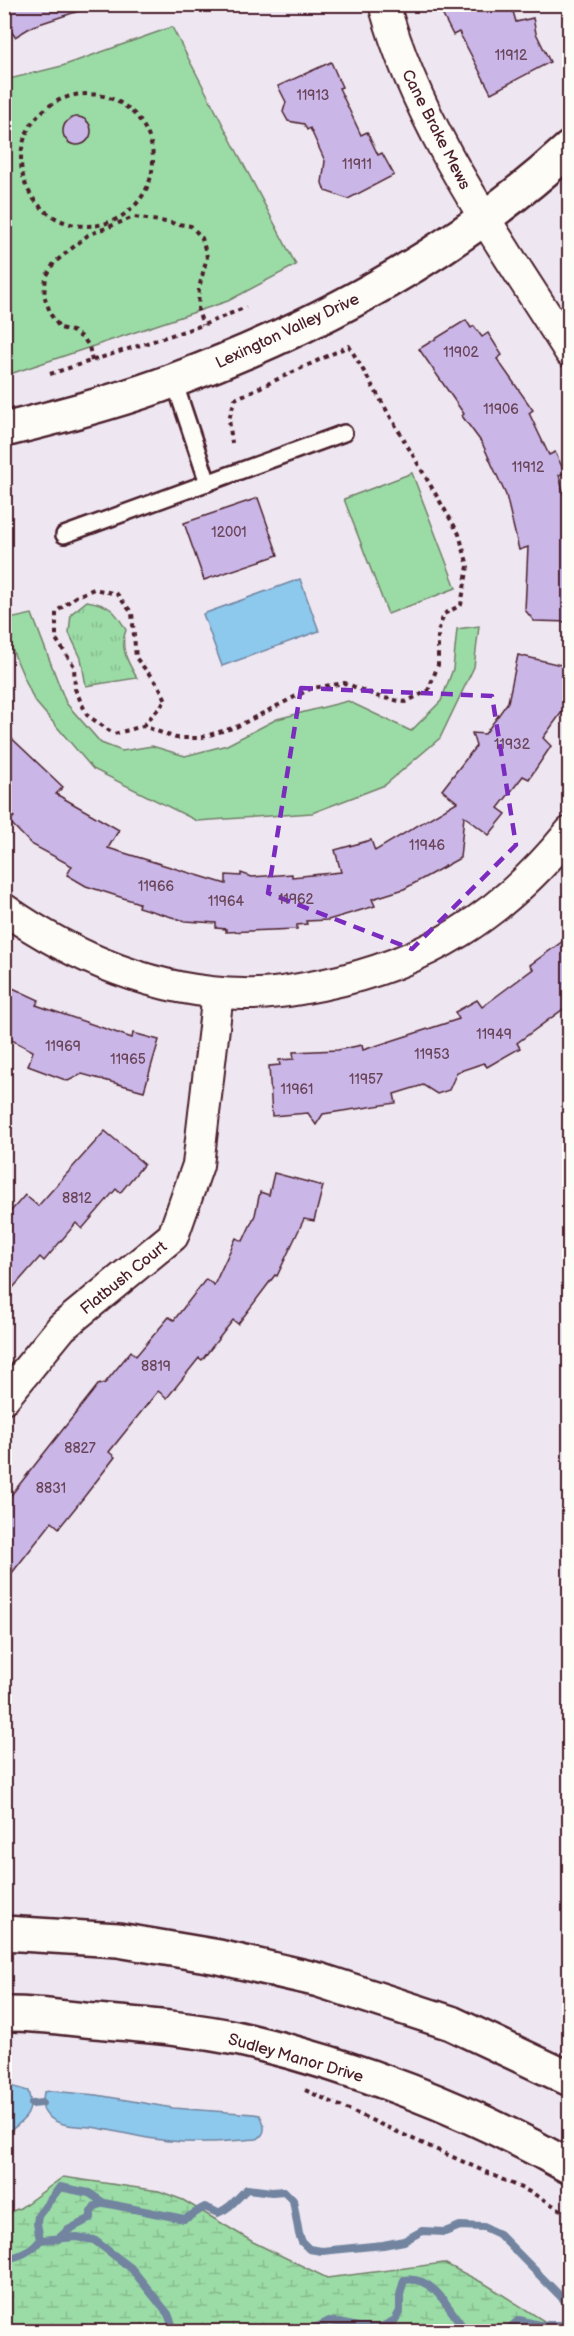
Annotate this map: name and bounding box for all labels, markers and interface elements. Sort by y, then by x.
house number: 11912 [495,47,528,64]
street label: Cane Brake Mews [397,67,474,193]
house number: 11913 [297,87,329,104]
house number: 11911 [342,156,372,173]
street label: Lexington Valley Drive [213,290,363,373]
house number: 11902 [443,344,479,361]
house number: 11906 [483,401,519,418]
house number: 11912 [512,459,545,476]
house number: 12001 [211,524,247,541]
house number: 11932 [494,736,531,753]
house number: 11946 [409,837,445,854]
house number: 11966 [138,878,174,895]
house number: 11962 [278,891,315,908]
house number: 11964 [208,893,244,910]
house number: 11949 [476,1026,512,1043]
house number: 11969 [45,1038,81,1055]
house number: 11953 [414,1046,450,1063]
house number: 11965 [110,1051,146,1068]
house number: 11957 [349,1071,383,1088]
house number: 11961 [281,1081,313,1098]
house number: 8812 [62,1190,93,1207]
street label: Flatbush Court [77,1237,171,1319]
house number: 8819 [141,1358,171,1375]
house number: 8827 [64,1440,96,1457]
house number: 8831 [36,1480,66,1497]
street label: Sudley Manor Drive [226,2030,366,2087]

